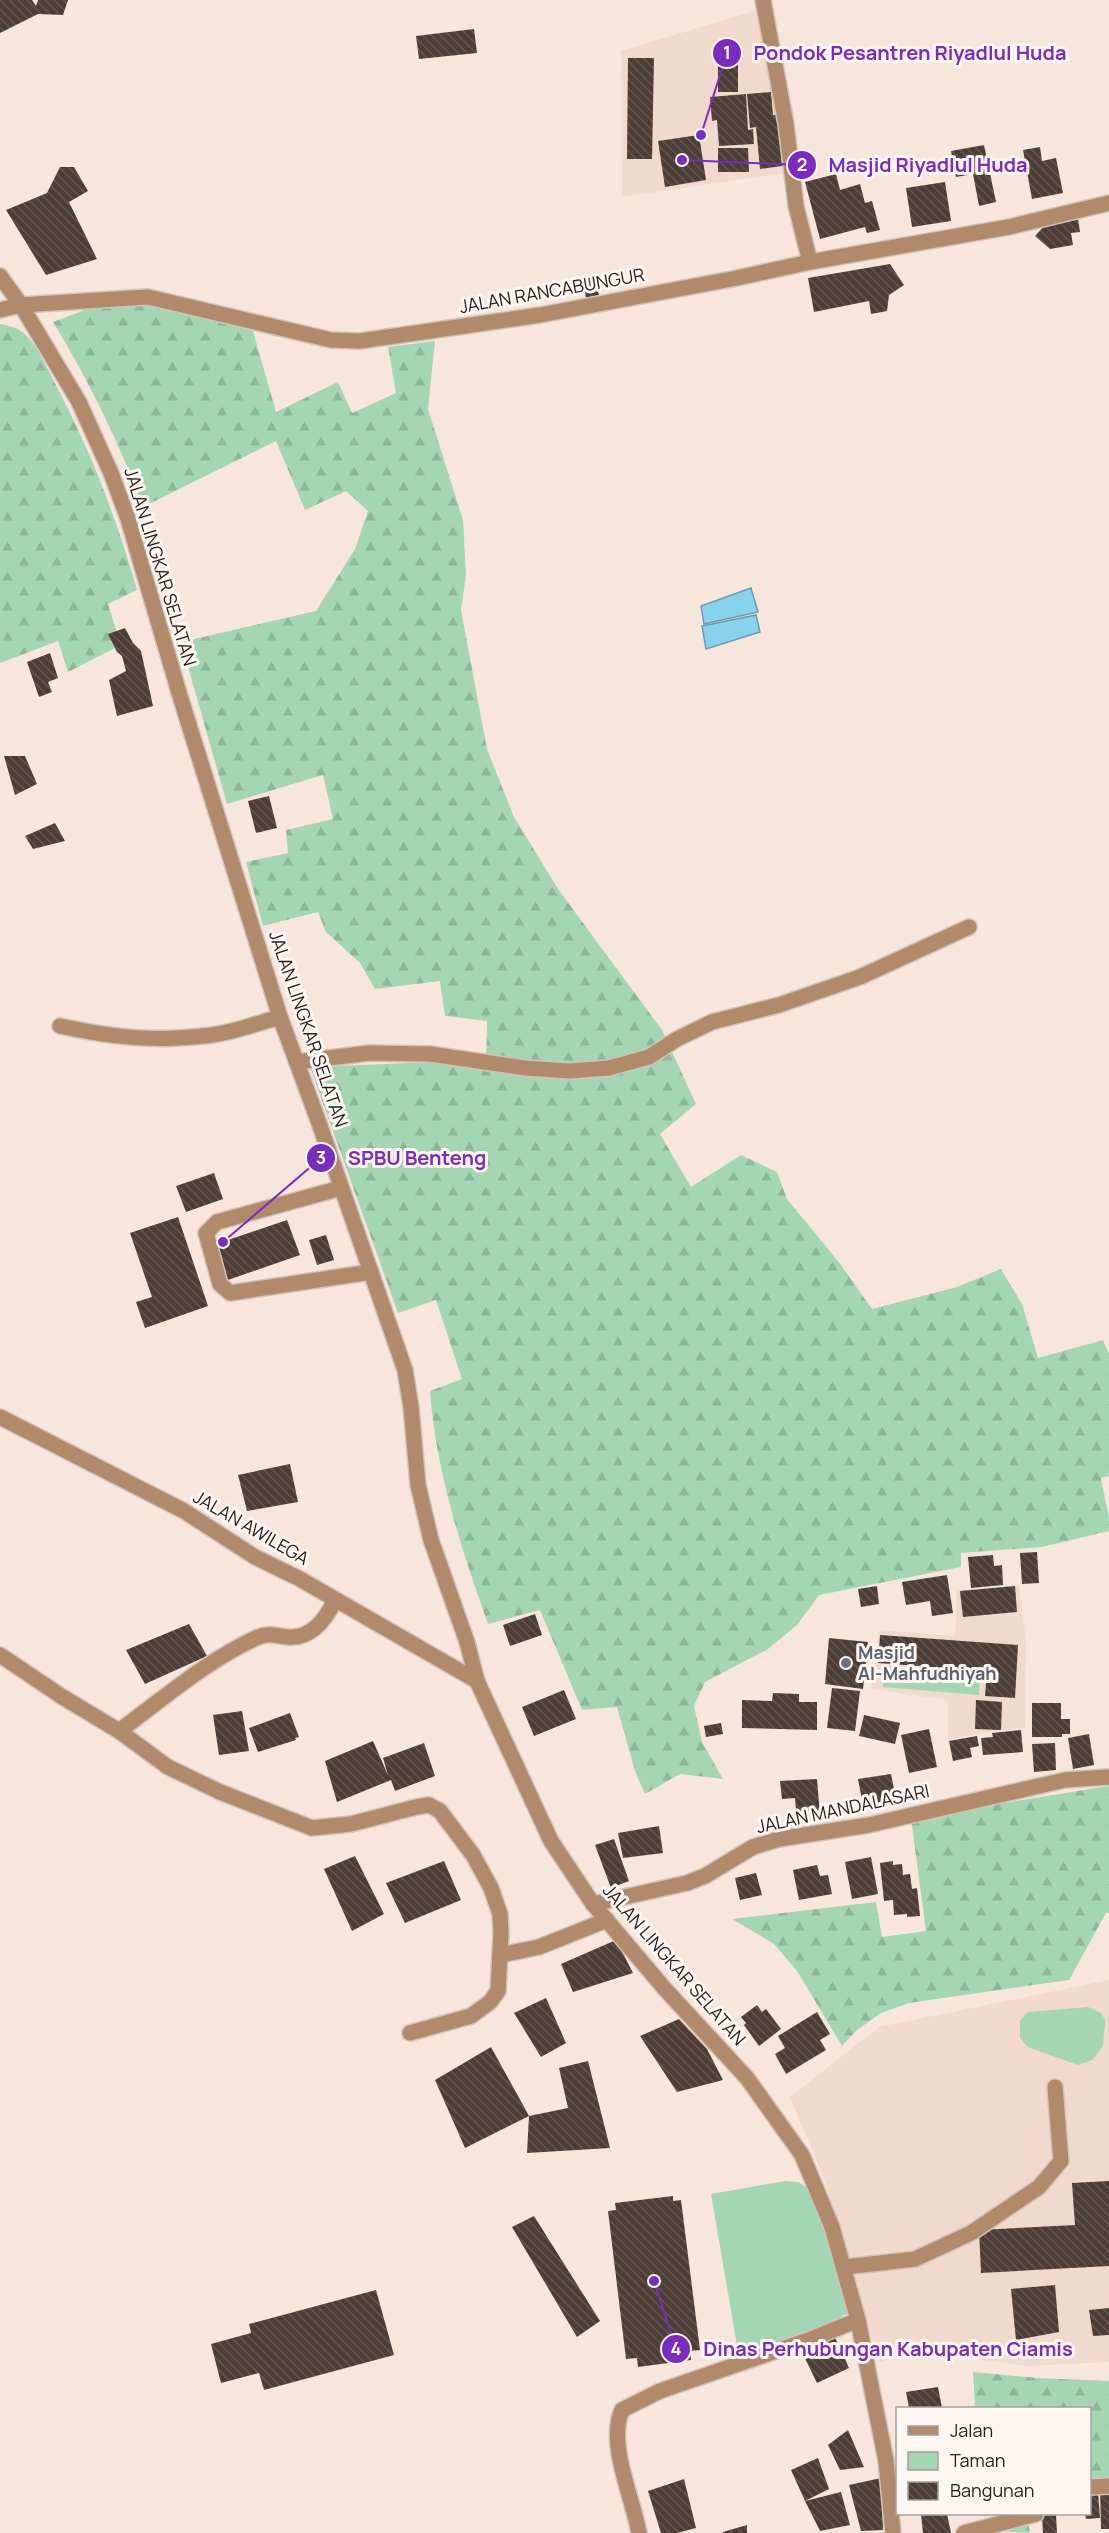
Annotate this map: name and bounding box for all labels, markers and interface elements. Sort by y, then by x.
callout: Pondok Pesantren Riyadlul Huda [712,34,1079,72]
text: Pondok Pesantren Riyadlul Huda [754,39,1066,66]
text: 1 [723,40,731,64]
callout: Masjid Riyadlul Huda [787,146,1040,184]
text: Masjid Riyadlul Huda [828,151,1028,178]
text: 2 [797,152,807,176]
street label: JALAN RANCABUNGUR [457,262,646,318]
street label: JALAN LINGKAR SELATAN [119,465,203,669]
street label: JALAN LINGKAR SELATAN [264,927,354,1130]
callout: SPBU Benteng [306,1139,498,1177]
text: SPBU Benteng [348,1144,486,1171]
text: 3 [316,1145,326,1169]
street label: JALAN AWILEGA [189,1484,314,1570]
place label: Masjid Al-Mahfudhiyah [858,1640,997,1685]
marker: Masjid Al-Mahfudhiyah [839,1656,853,1670]
street label: JALAN MANDALASARI [754,1778,931,1838]
street label: JALAN LINGKAR SELATAN [598,1879,751,2050]
callout: Dinas Perhubungan Kabupaten Ciamis [661,2330,1084,2368]
text: Dinas Perhubungan Kabupaten Ciamis [703,2335,1073,2362]
text: 4 [671,2336,682,2360]
legend [896,2407,1091,2515]
text: Jalan [950,2418,993,2442]
text: Taman [950,2448,1005,2472]
text: Bangunan [950,2478,1034,2502]

